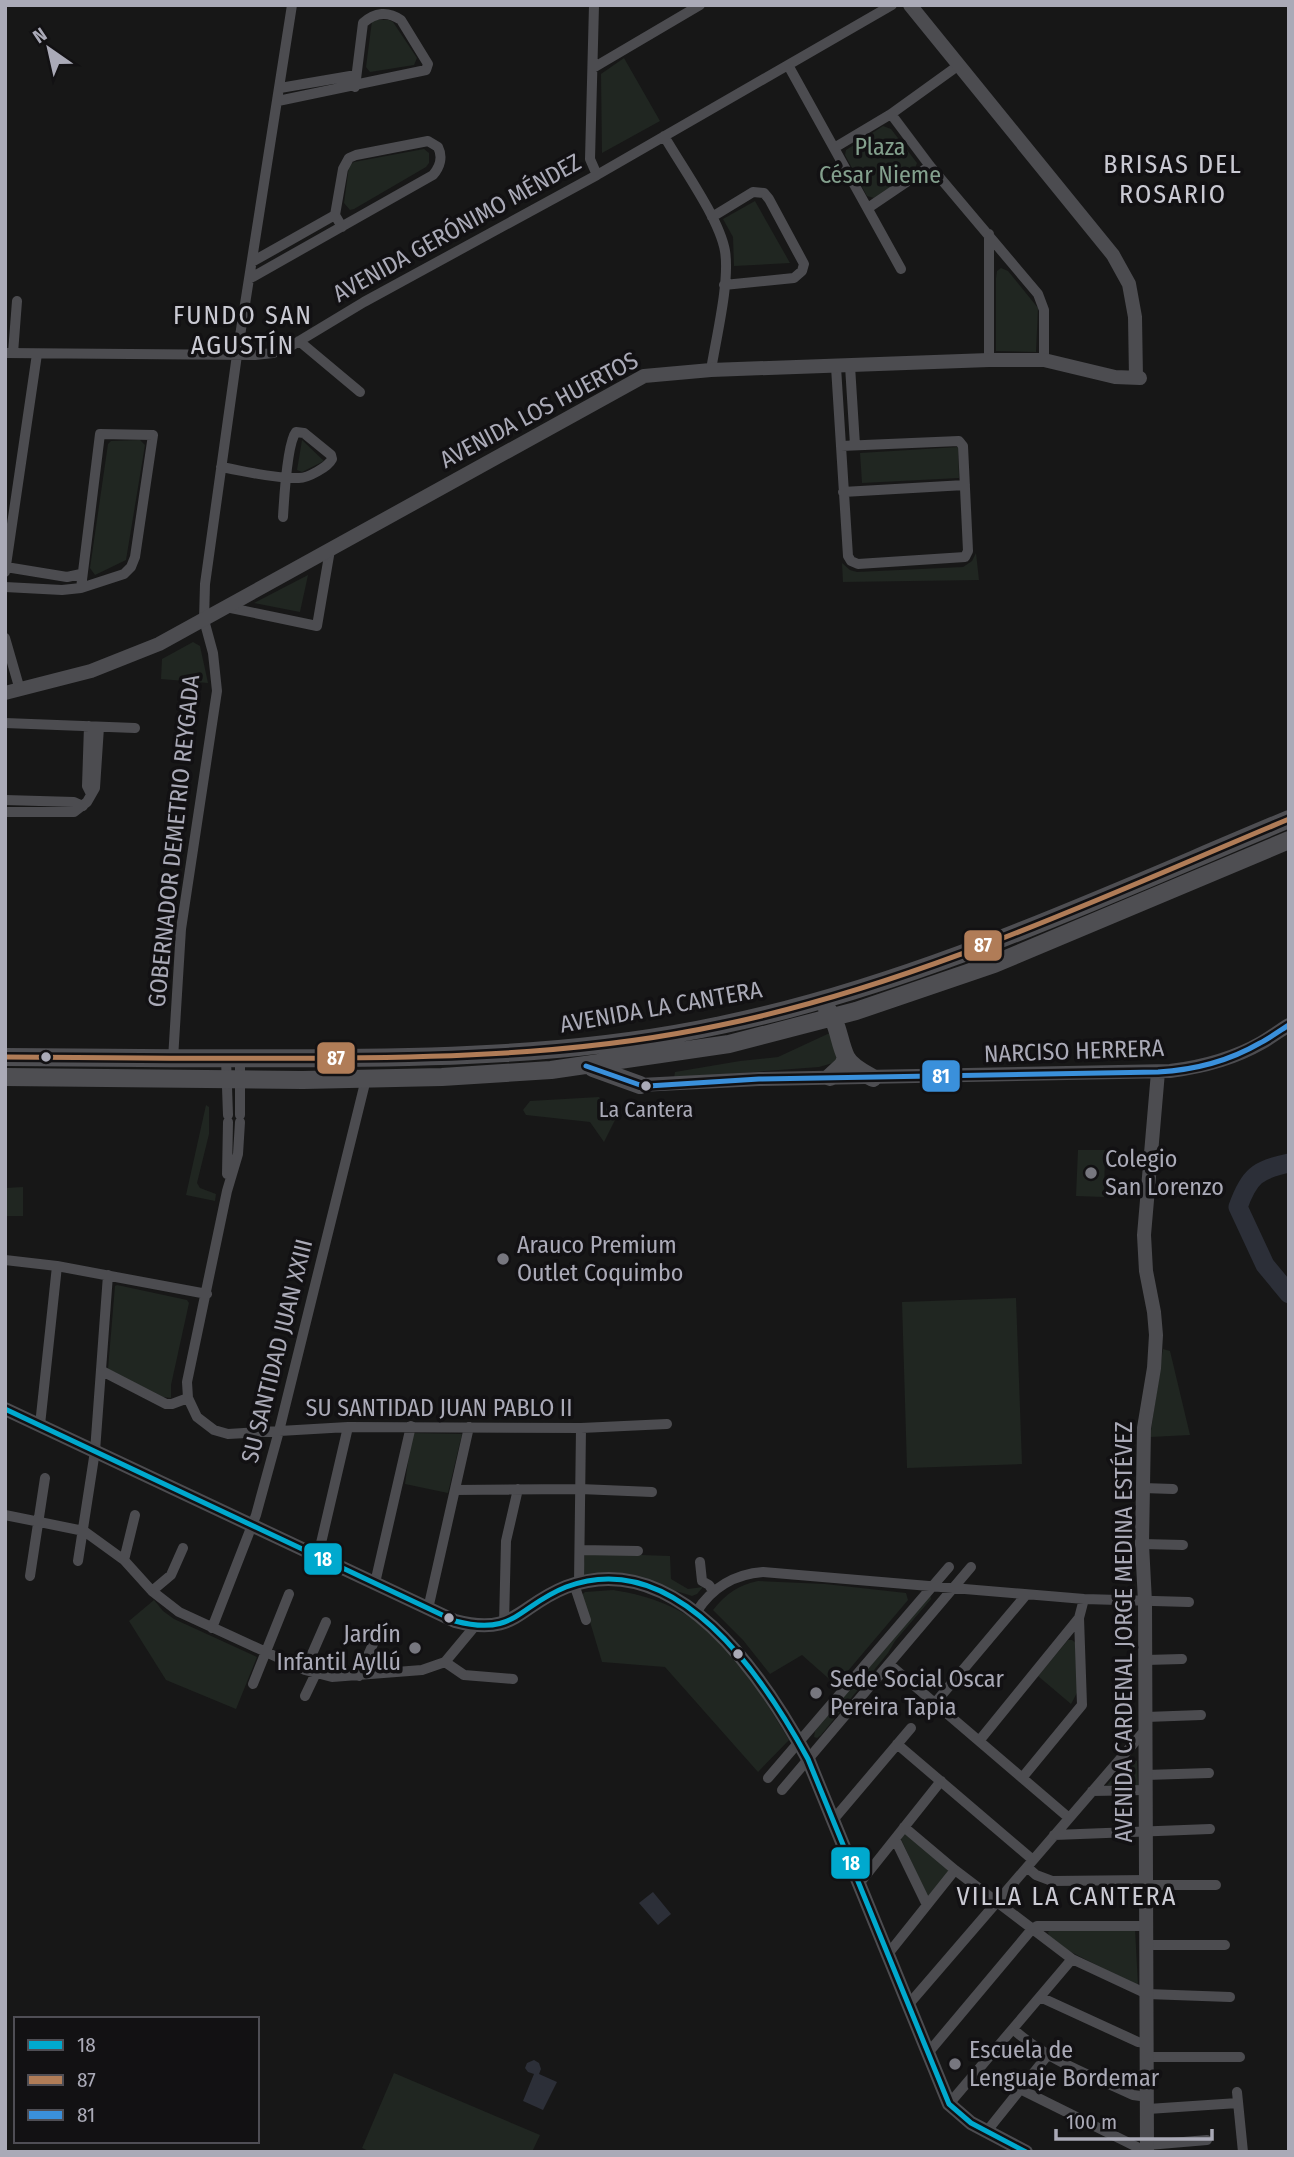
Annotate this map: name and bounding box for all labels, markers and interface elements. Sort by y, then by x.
north arrow [14,14,84,84]
text: N [29,23,51,48]
park label: Plaza César Nieme [819,133,941,189]
street label: AVENIDA GERÓNIMO MÉNDEZ [328,147,586,308]
district label: BRISAS DEL ROSARIO [1103,149,1243,210]
district label: FUNDO SAN AGUSTÍN [173,300,313,361]
street label: AVENIDA LOS HUERTOS [435,346,643,474]
street label: GOBERNADOR DEMETRIO REYGADA [143,673,205,1009]
line badge: 87 [963,929,1003,962]
text: 87 [974,934,992,957]
street label: AVENIDA LA CANTERA [558,975,765,1039]
street label: NARCISO HERRERA [984,1034,1165,1068]
line badge: 87 [316,1041,356,1075]
text: 87 [327,1047,345,1070]
unlabelled marker [39,1050,53,1064]
line badge: 81 [921,1059,961,1093]
text: 81 [932,1065,950,1088]
marker: La Cantera [639,1079,653,1093]
place label: La Cantera [599,1096,693,1123]
place label: Colegio San Lorenzo [1105,1145,1224,1201]
marker: Colegio San Lorenzo [1083,1165,1099,1181]
place label: Arauco Premium Outlet Coquimbo [517,1231,683,1287]
street label: SU SANTIDAD JUAN XXIII [236,1236,318,1466]
marker: Arauco Premium Outlet Coquimbo [495,1251,511,1267]
street label: SU SANTIDAD JUAN PABLO II [306,1394,572,1422]
street label: AVENIDA CARDENAL JORGE MEDINA ESTÉVEZ [1109,1421,1138,1843]
line badge: 18 [303,1542,343,1576]
text: 18 [314,1548,332,1571]
unlabelled marker [442,1611,456,1625]
place label: Jardín Infantil Ayllú [276,1620,401,1676]
marker: Jardín Infantil Ayllú [407,1640,423,1656]
unlabelled marker [731,1647,745,1661]
place label: Sede Social Oscar Pereira Tapia [830,1665,1005,1721]
marker: Sede Social Oscar Pereira Tapia [808,1685,824,1701]
line badge: 18 [830,1846,871,1880]
text: 18 [842,1852,860,1875]
district label: VILLA LA CANTERA [957,1881,1177,1912]
legend [14,2017,259,2143]
text: 18 [77,2032,96,2058]
place label: Escuela de Lenguaje Bordemar [969,2036,1160,2092]
marker: Escuela de Lenguaje Bordemar [947,2056,963,2072]
text: 87 [77,2067,96,2093]
scale bar [1056,2098,1212,2142]
text: 81 [77,2102,95,2128]
text: 100 m [1066,2109,1117,2135]

